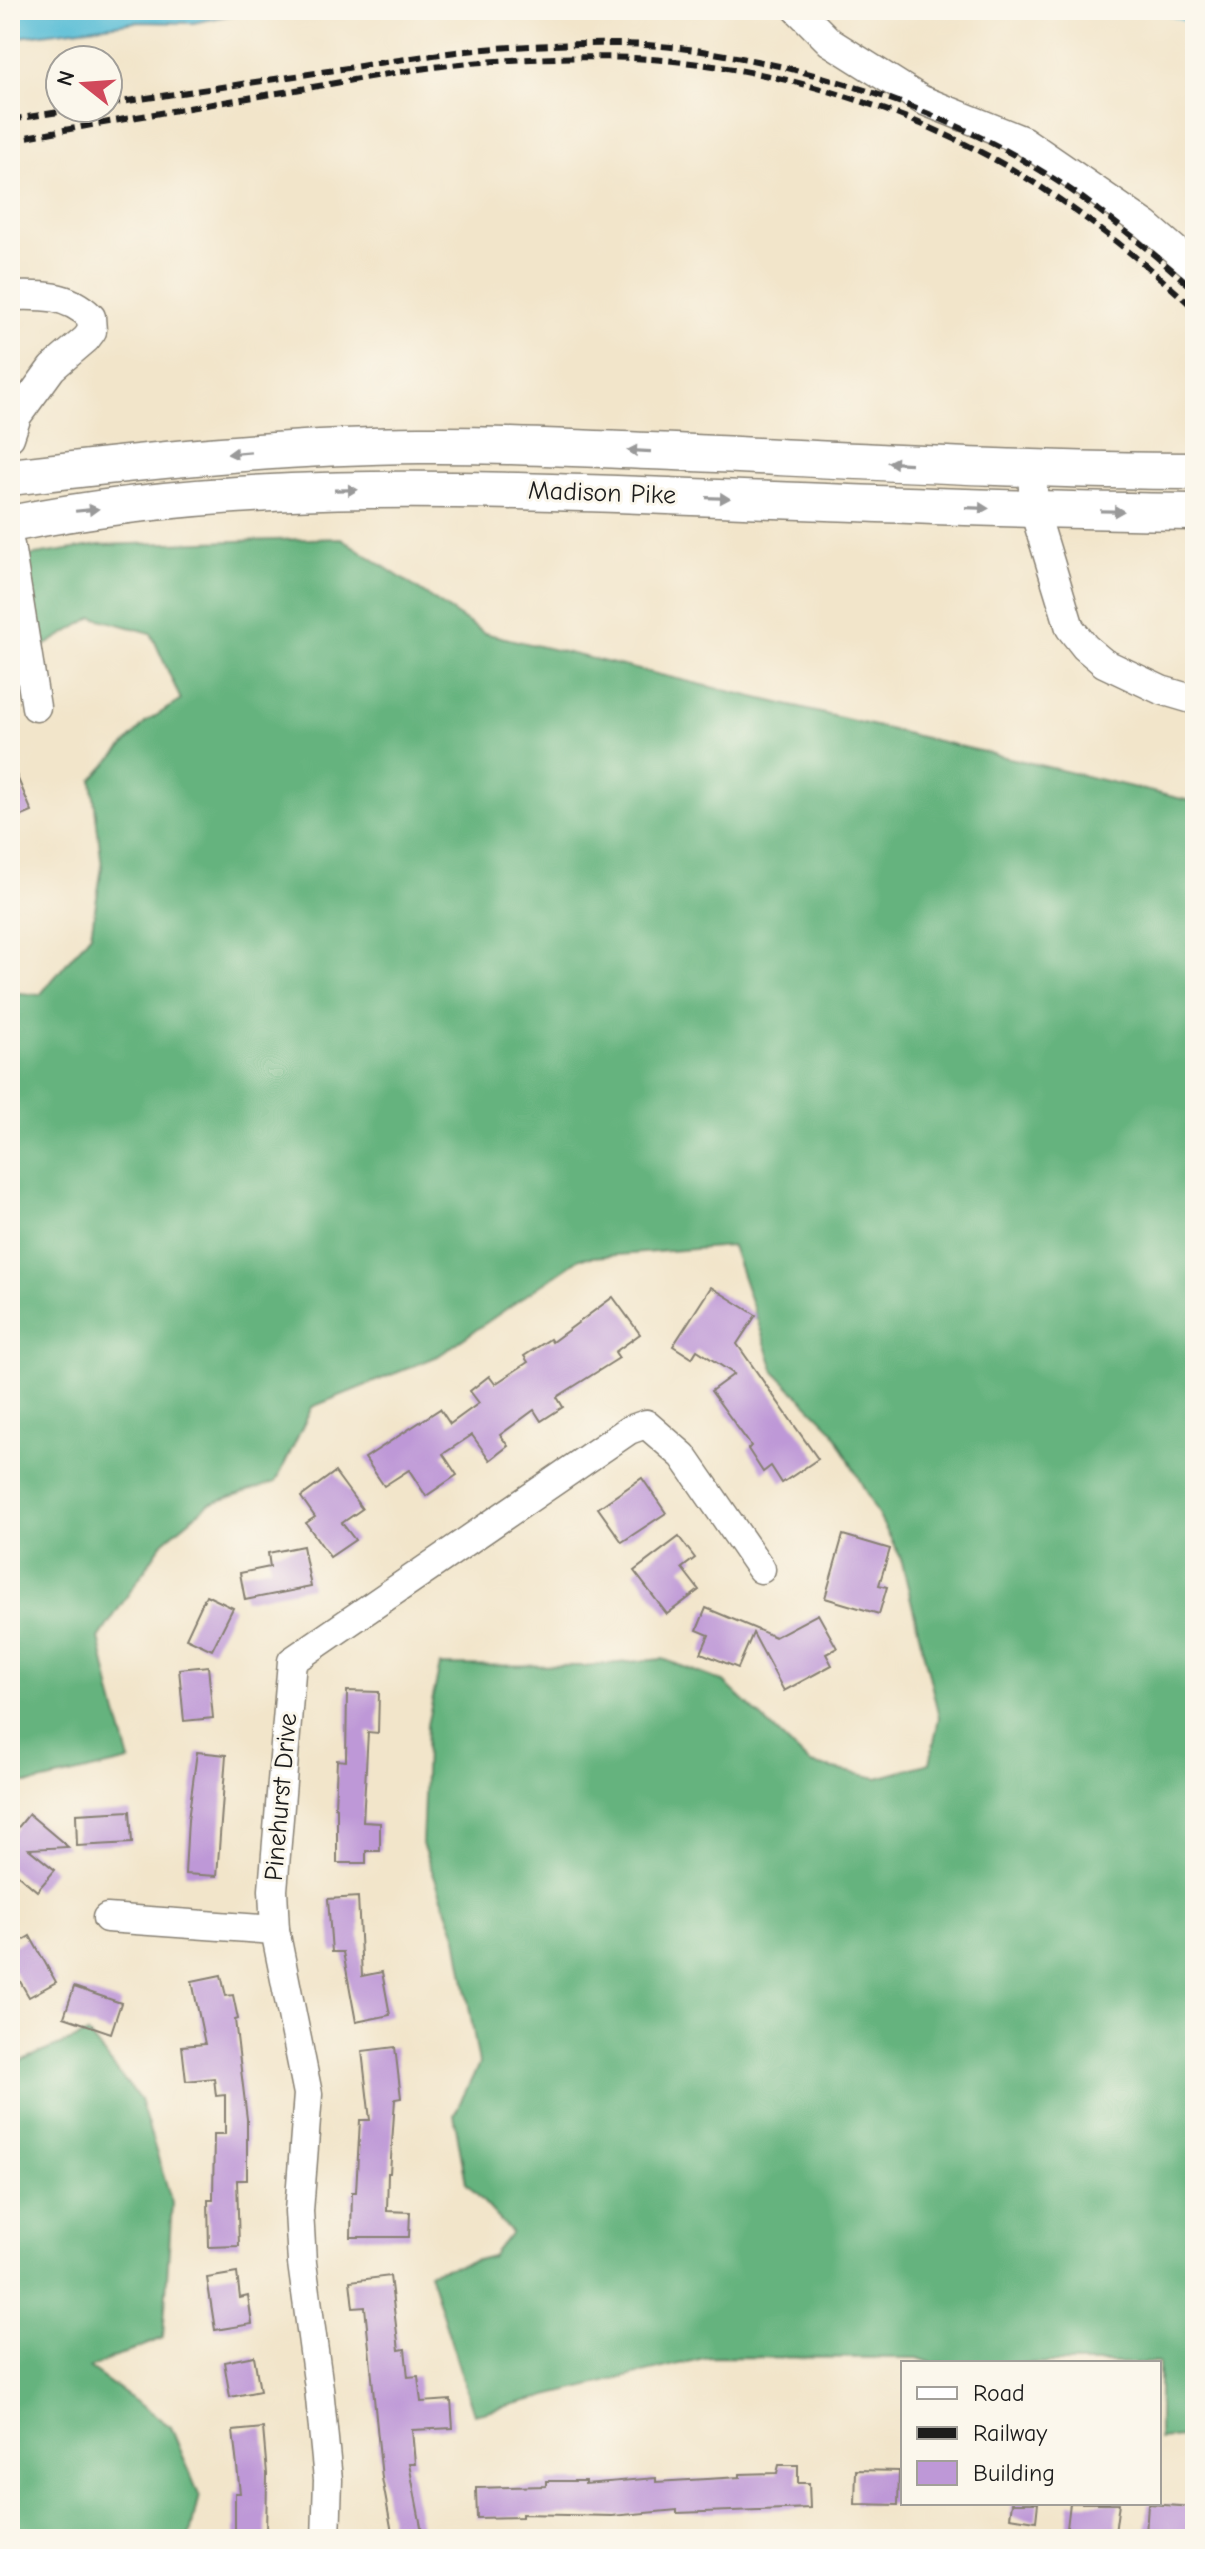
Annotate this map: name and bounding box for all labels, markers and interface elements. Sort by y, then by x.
north arrow [44,44,124,124]
text: N [51,68,80,89]
one-way arrow [626,444,651,457]
one-way arrow [226,447,251,460]
one-way arrow [886,456,911,469]
street label: Madison Pike [528,475,676,511]
one-way arrow [334,483,359,496]
one-way arrow [706,491,731,504]
one-way arrow [965,501,990,514]
one-way arrow [75,503,100,516]
one-way arrow [1100,505,1125,517]
street label: Pinehurst Drive [259,1712,303,1882]
legend [901,2361,1161,2505]
text: Road [973,2379,1025,2407]
text: Railway [973,2419,1047,2447]
text: Building [973,2459,1055,2487]

